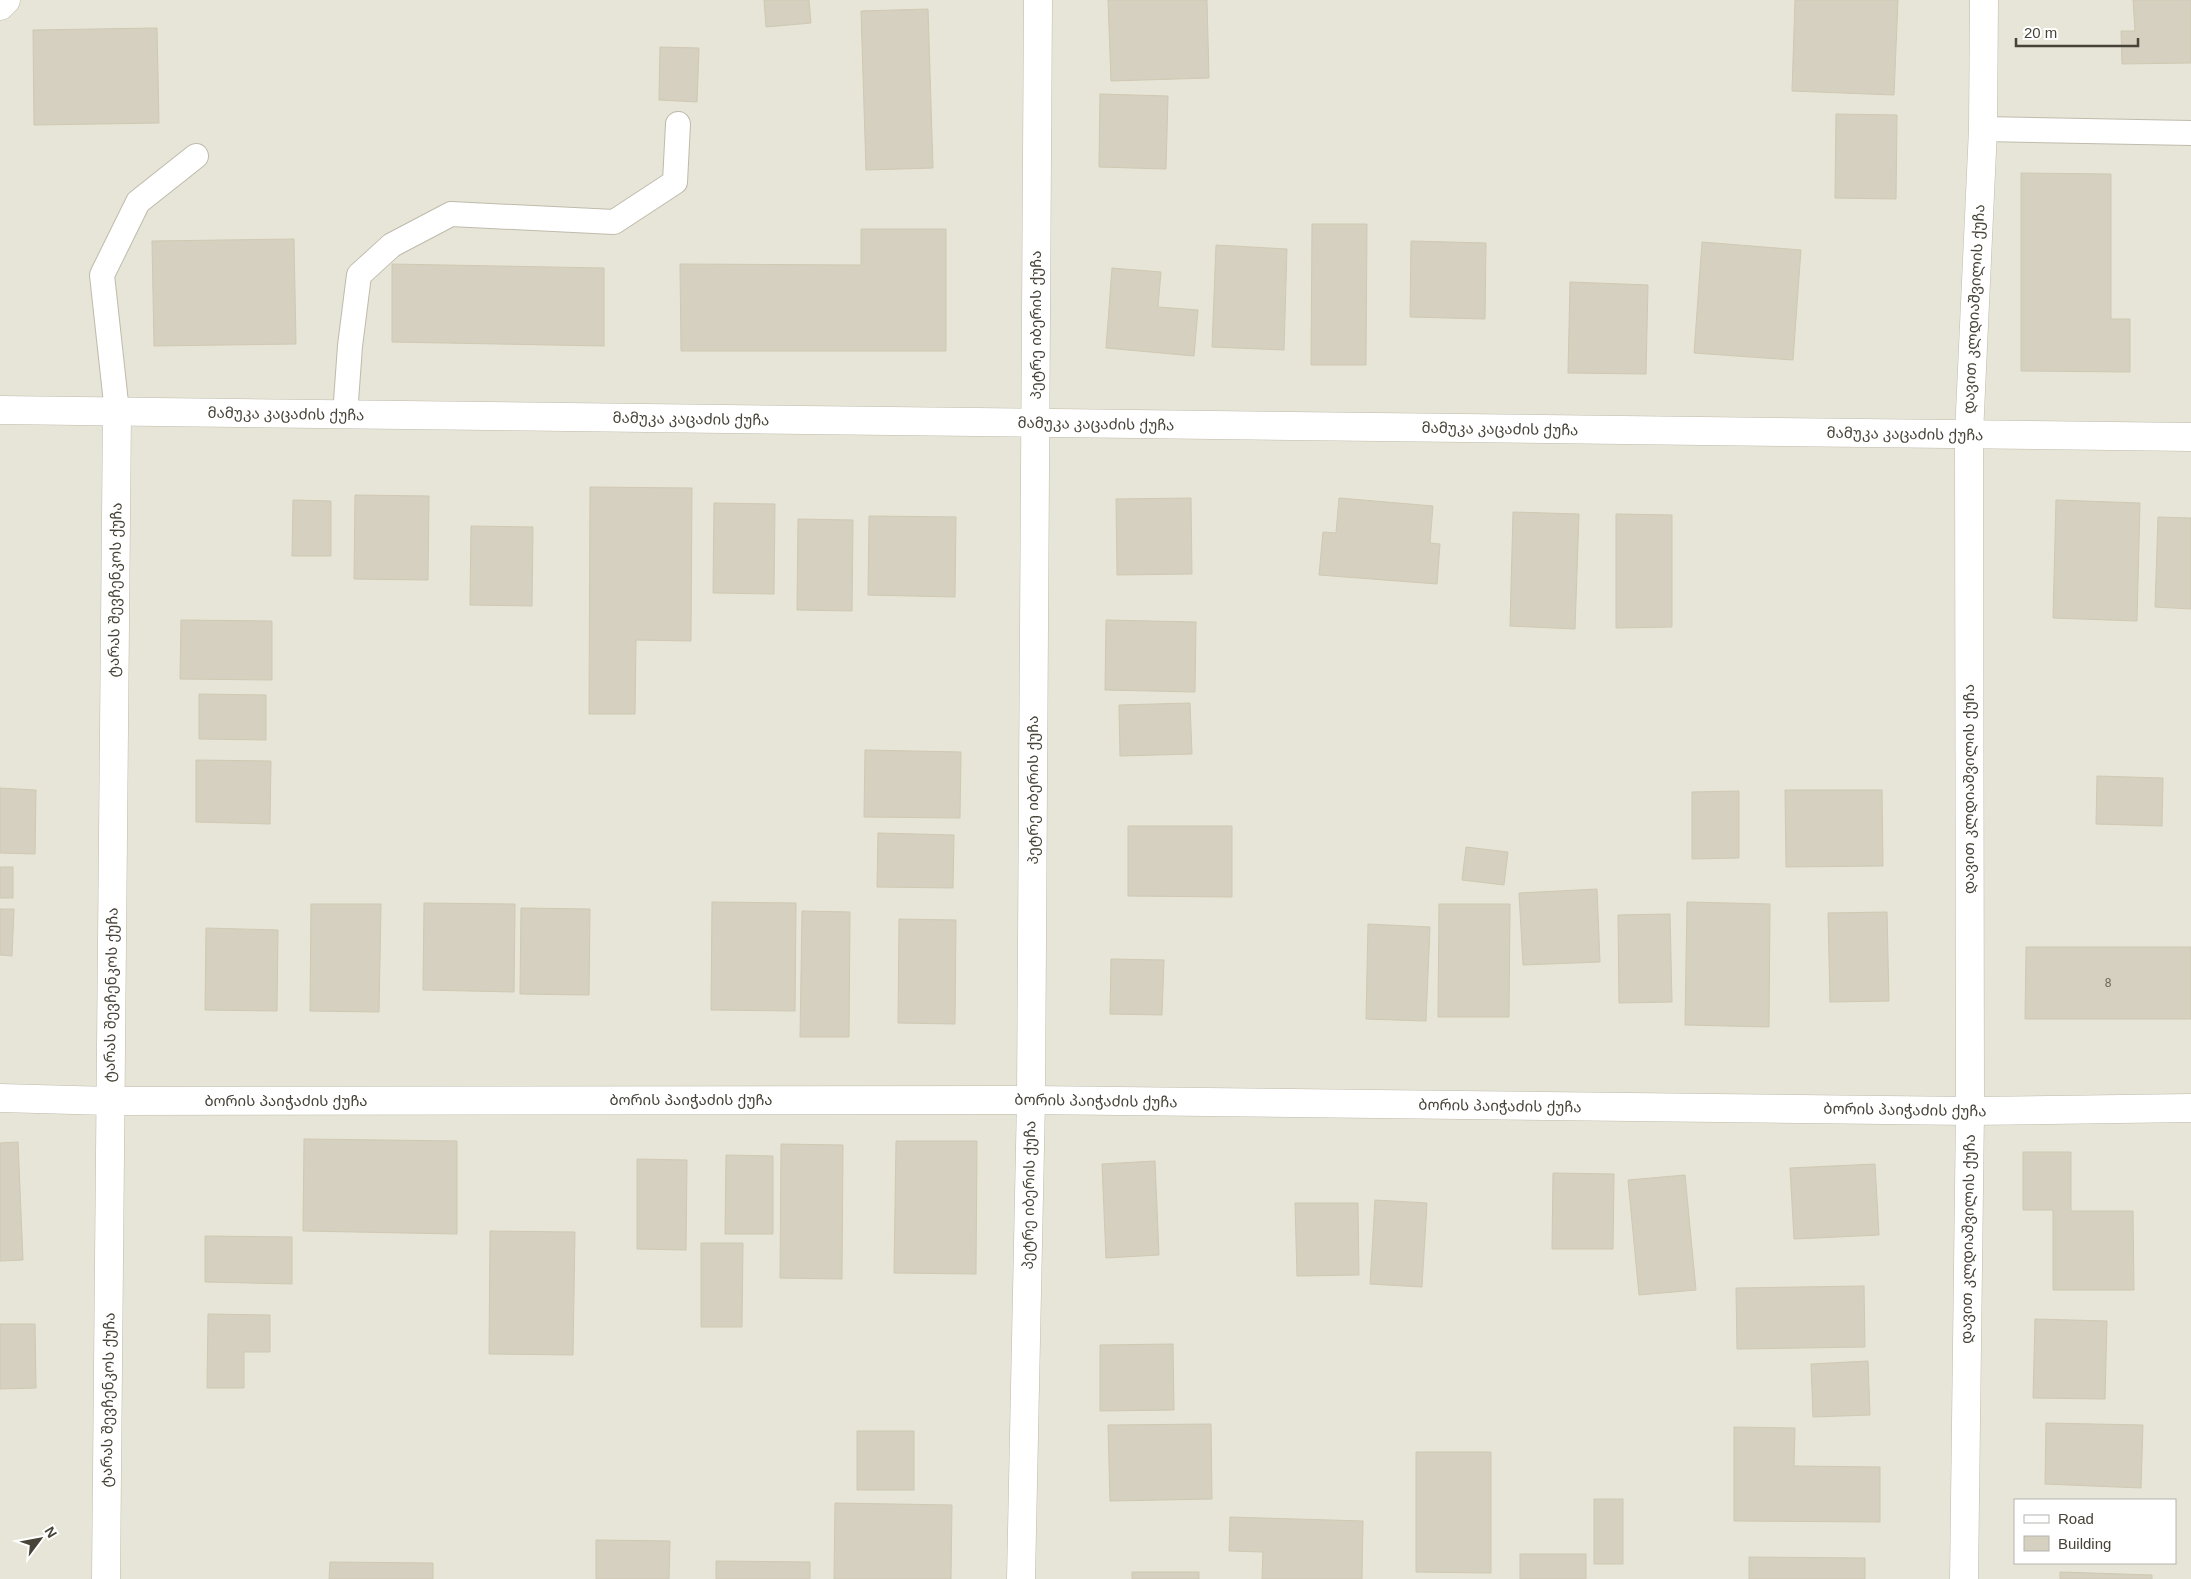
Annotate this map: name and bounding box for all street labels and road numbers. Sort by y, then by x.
street label: დავით კლდიაშვილის ქუჩა [1960,204,1988,414]
street label: პეტრე იბერის ქუჩა [1027,251,1045,399]
street label: მამუკა კაცაძის ქუჩა [207,404,365,424]
street label: მამუკა კაცაძის ქუჩა [612,409,770,429]
street label: მამუკა კაცაძის ქუჩა [1017,414,1175,434]
street label: მამუკა კაცაძის ქუჩა [1421,419,1579,439]
street label: მამუკა კაცაძის ქუჩა [1826,424,1984,444]
street label: ტარას შევჩენკოს ქუჩა [104,502,126,678]
street label: დავით კლდიაშვილის ქუჩა [1960,684,1978,894]
street label: პეტრე იბერის ქუჩა [1024,716,1042,864]
street label: ტარას შევჩენკოს ქუჩა [100,907,122,1083]
street label: ბორის პაიჭაძის ქუჩა [609,1091,773,1109]
street label: ბორის პაიჭაძის ქუჩა [1014,1091,1178,1111]
street label: ბორის პაიჭაძის ქუჩა [204,1092,368,1110]
street label: ბორის პაიჭაძის ქუჩა [1418,1096,1582,1116]
street label: ბორის პაიჭაძის ქუჩა [1823,1100,1987,1120]
street label: პეტრე იბერის ქუჩა [1019,1120,1039,1270]
street label: დავით კლდიაშვილის ქუჩა [1957,1134,1979,1344]
street label: ტარას შევჩენკოს ქუჩა [97,1312,119,1488]

